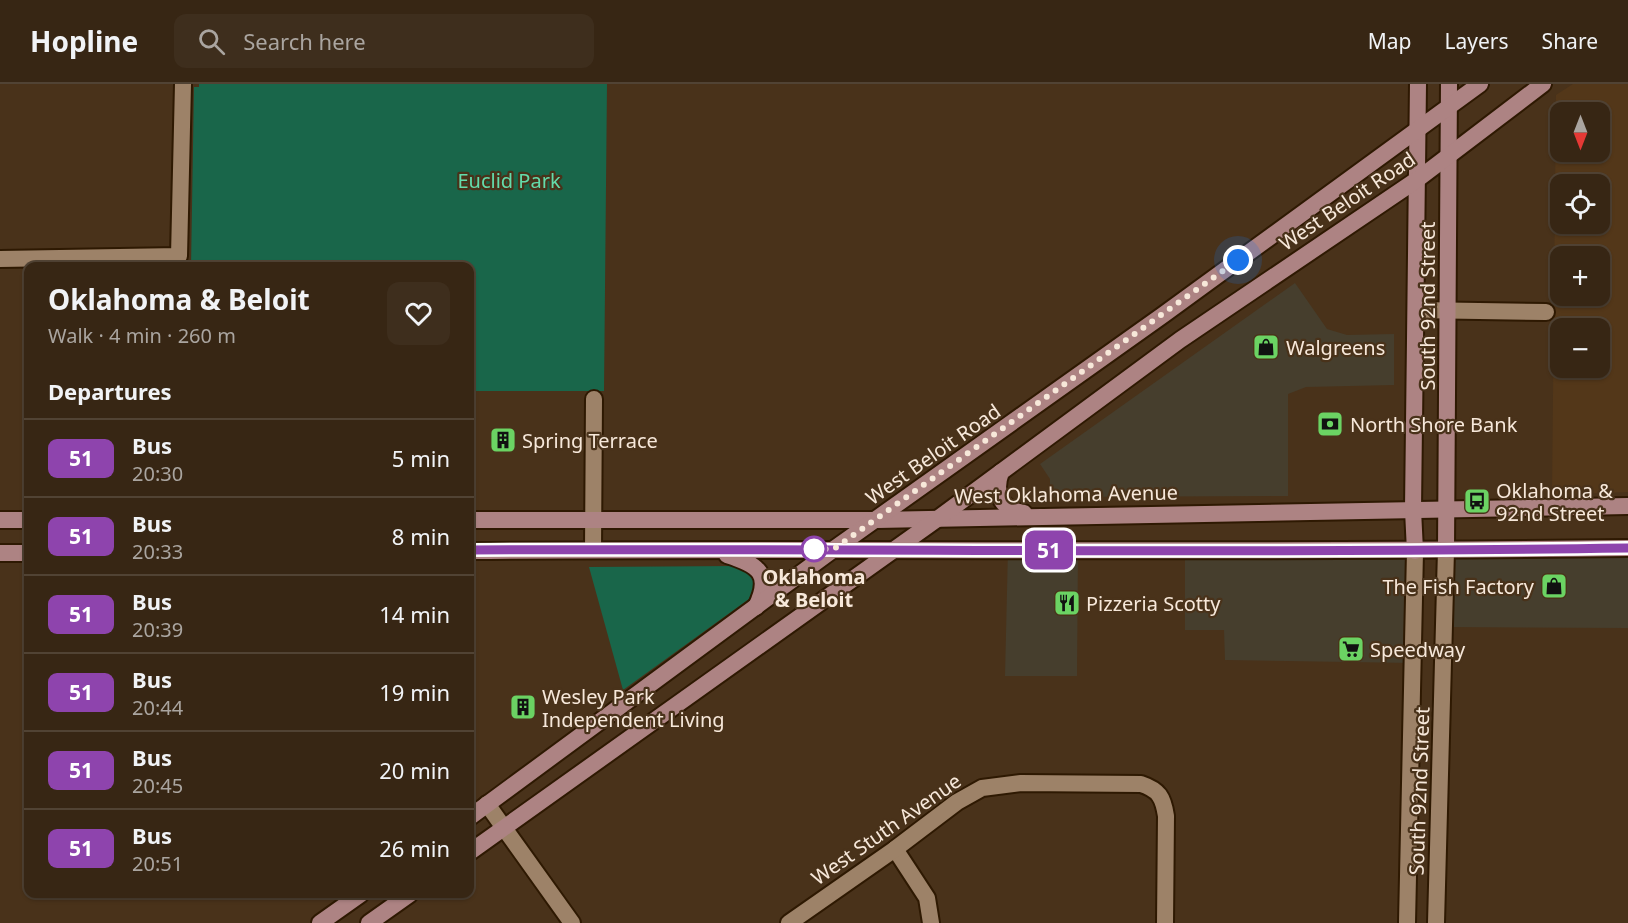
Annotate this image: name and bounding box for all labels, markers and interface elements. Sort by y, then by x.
search box [174,14,594,68]
text: Hopline [30,22,138,60]
icon: search [195,25,228,58]
text: Search here [243,26,366,56]
text: Map [1368,27,1412,55]
text: Layers [1445,27,1509,55]
text: Share [1542,27,1598,55]
north arrow [1550,102,1610,162]
map controls [1550,102,1610,378]
street label: West Beloit Road [1274,145,1420,257]
park label: Euclid Park [457,167,561,194]
button: locate [1550,174,1610,234]
street label: South 92nd Street [1414,222,1441,390]
your location [1223,245,1253,275]
button: + [1550,246,1610,306]
text: Oklahoma & Beloit [48,280,310,318]
button: heart [387,282,450,345]
button: − [1550,318,1610,378]
text: Walk · 4 min · 260 m [48,322,236,349]
shop icon: Walgreens [1251,332,1281,362]
place label: Walgreens [1286,334,1385,361]
text: Departures [48,376,172,406]
street label: West Beloit Road [860,397,1006,511]
bank icon: North Shore Bank [1315,409,1345,439]
place label: North Shore Bank [1350,411,1518,438]
building icon: Spring Terrace [488,425,518,455]
place label: Spring Terrace [522,427,658,454]
text: Bus [132,430,172,460]
text: 5 min [392,443,450,473]
text: 51 [69,444,93,472]
text: 20:30 [132,460,183,487]
place label: Oklahoma & 92nd Street [1496,477,1613,527]
street label: West Oklahoma Avenue [954,479,1178,509]
bus stop icon: Oklahoma & 92nd Street [1462,486,1492,516]
text: Bus [132,508,172,538]
text: 8 min [392,521,450,551]
text: 51 [69,522,93,550]
line badge: 51 [1022,530,1076,570]
marker: Oklahoma & Beloit [801,536,827,562]
text: 51 [1037,536,1061,564]
text: 20:33 [132,538,183,565]
place label: Oklahoma & Beloit [762,563,866,613]
shop icon: The Fish Factory [1539,571,1569,601]
place label: The Fish Factory [1382,573,1535,600]
text: Bus [132,586,172,616]
restaurant icon: Pizzeria Scotty [1052,588,1082,618]
place label: Pizzeria Scotty [1086,590,1221,617]
text: 14 min [379,599,450,629]
text: 51 [69,600,93,628]
text: 20:39 [132,616,183,643]
supermarket icon: Speedway [1336,634,1366,664]
place label: Speedway [1370,636,1466,663]
text: Bus [132,664,172,694]
text: 19 min [379,677,450,707]
text: 51 [69,678,93,706]
place label: Wesley Park Independent Living [542,683,725,733]
building icon: Wesley Park Independent Living [508,692,538,722]
text: 20:44 [132,694,183,721]
street label: South 92nd Street [1403,706,1435,876]
text: Bus [132,742,172,772]
text: 20 min [379,755,450,785]
text: 51 [69,756,93,784]
street label: West Stuth Avenue [806,767,966,891]
text: 20:45 [132,772,183,799]
text: Bus [132,820,172,850]
text: 26 min [379,833,450,863]
text: 51 [69,834,93,862]
text: 20:51 [132,850,183,877]

